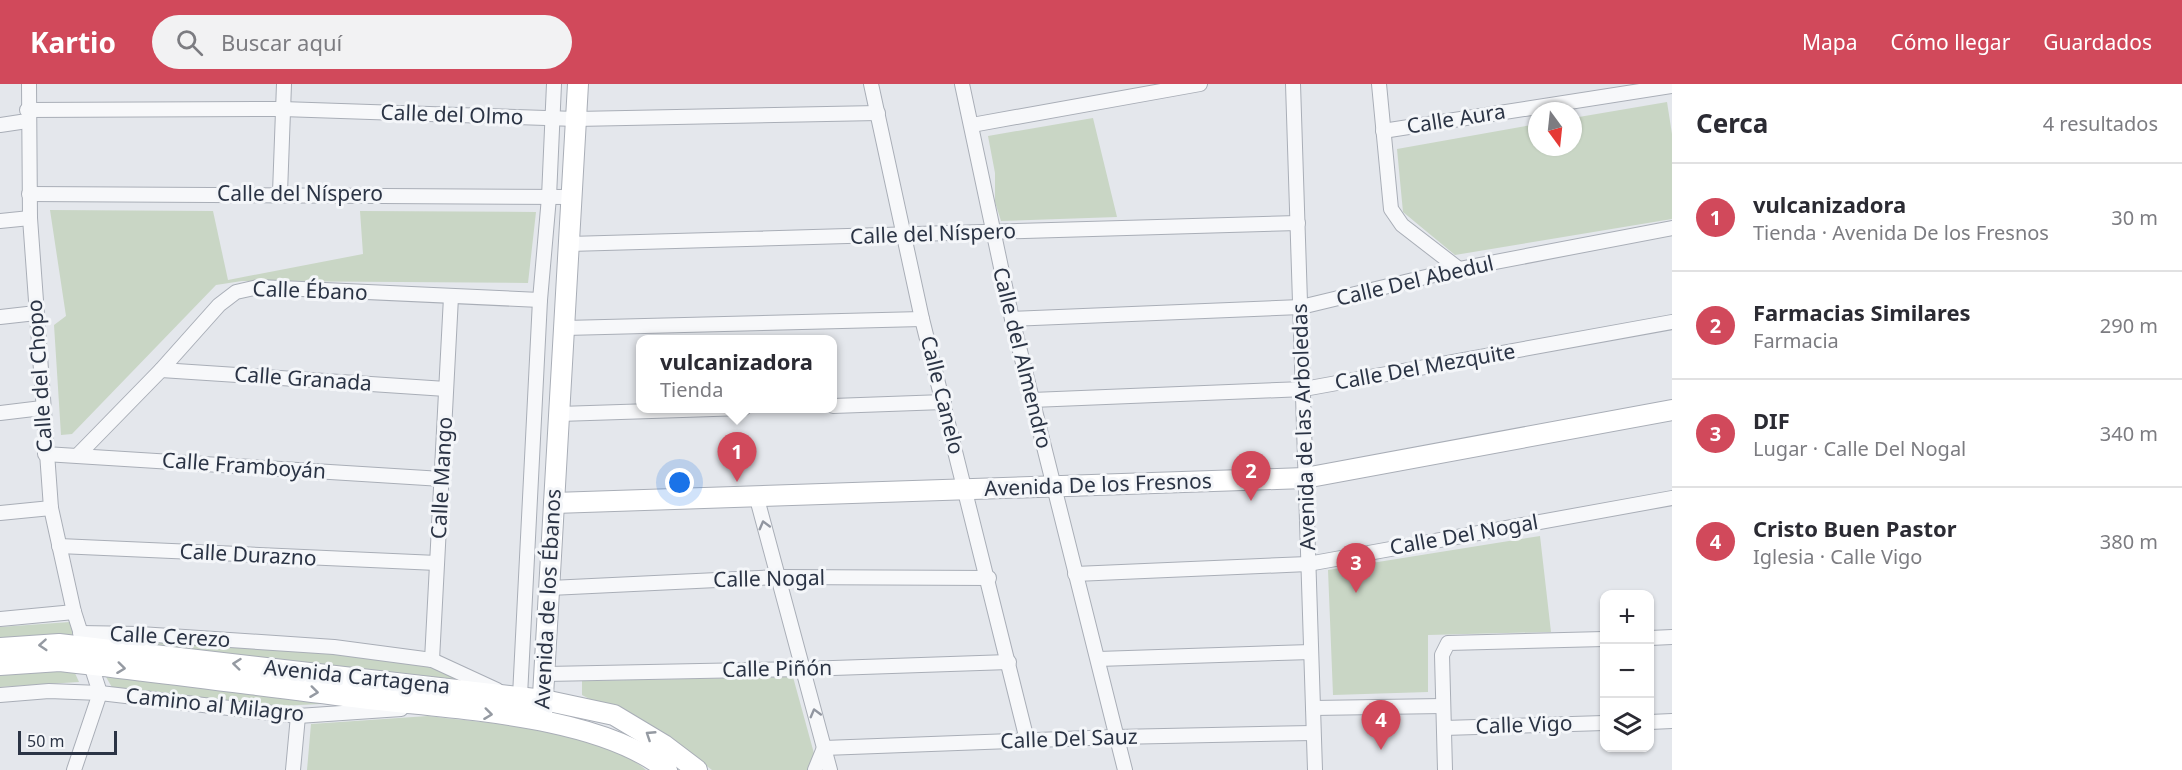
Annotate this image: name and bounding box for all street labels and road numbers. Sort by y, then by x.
street label: Calle Aura [1404,96,1507,140]
street label: Calle del Olmo [380,98,524,130]
street label: Calle del Níspero [217,179,383,207]
street label: Calle del Níspero [850,216,1016,250]
street label: Calle Del Abedul [1333,248,1496,312]
street label: Calle del Almendro [987,264,1059,451]
street label: Calle Ébano [252,274,368,306]
street label: Calle del Chopo [20,299,58,454]
street label: Avenida de las Arboledas [1285,303,1321,551]
street label: Calle Canelo [915,333,971,457]
street label: Calle Del Mezquite [1333,336,1517,396]
street label: Calle Granada [233,359,373,397]
street label: Calle Mango [424,416,458,540]
street label: Calle Framboyán [161,445,327,485]
street label: Avenida De los Fresnos [984,466,1212,502]
street label: Avenida de los Ébanos [527,488,567,710]
street label: Calle Del Nogal [1388,507,1540,561]
street label: Calle Durazno [179,536,317,572]
street label: Calle Nogal [713,563,825,593]
street label: Calle Cerezo [109,619,231,653]
street label: Avenida Cartagena [263,652,452,700]
street label: Calle Piñón [722,653,832,683]
street label: Camino al Milagro [124,681,306,727]
street label: Calle Vigo [1475,708,1573,740]
street label: Calle Del Sauz [1000,722,1138,754]

